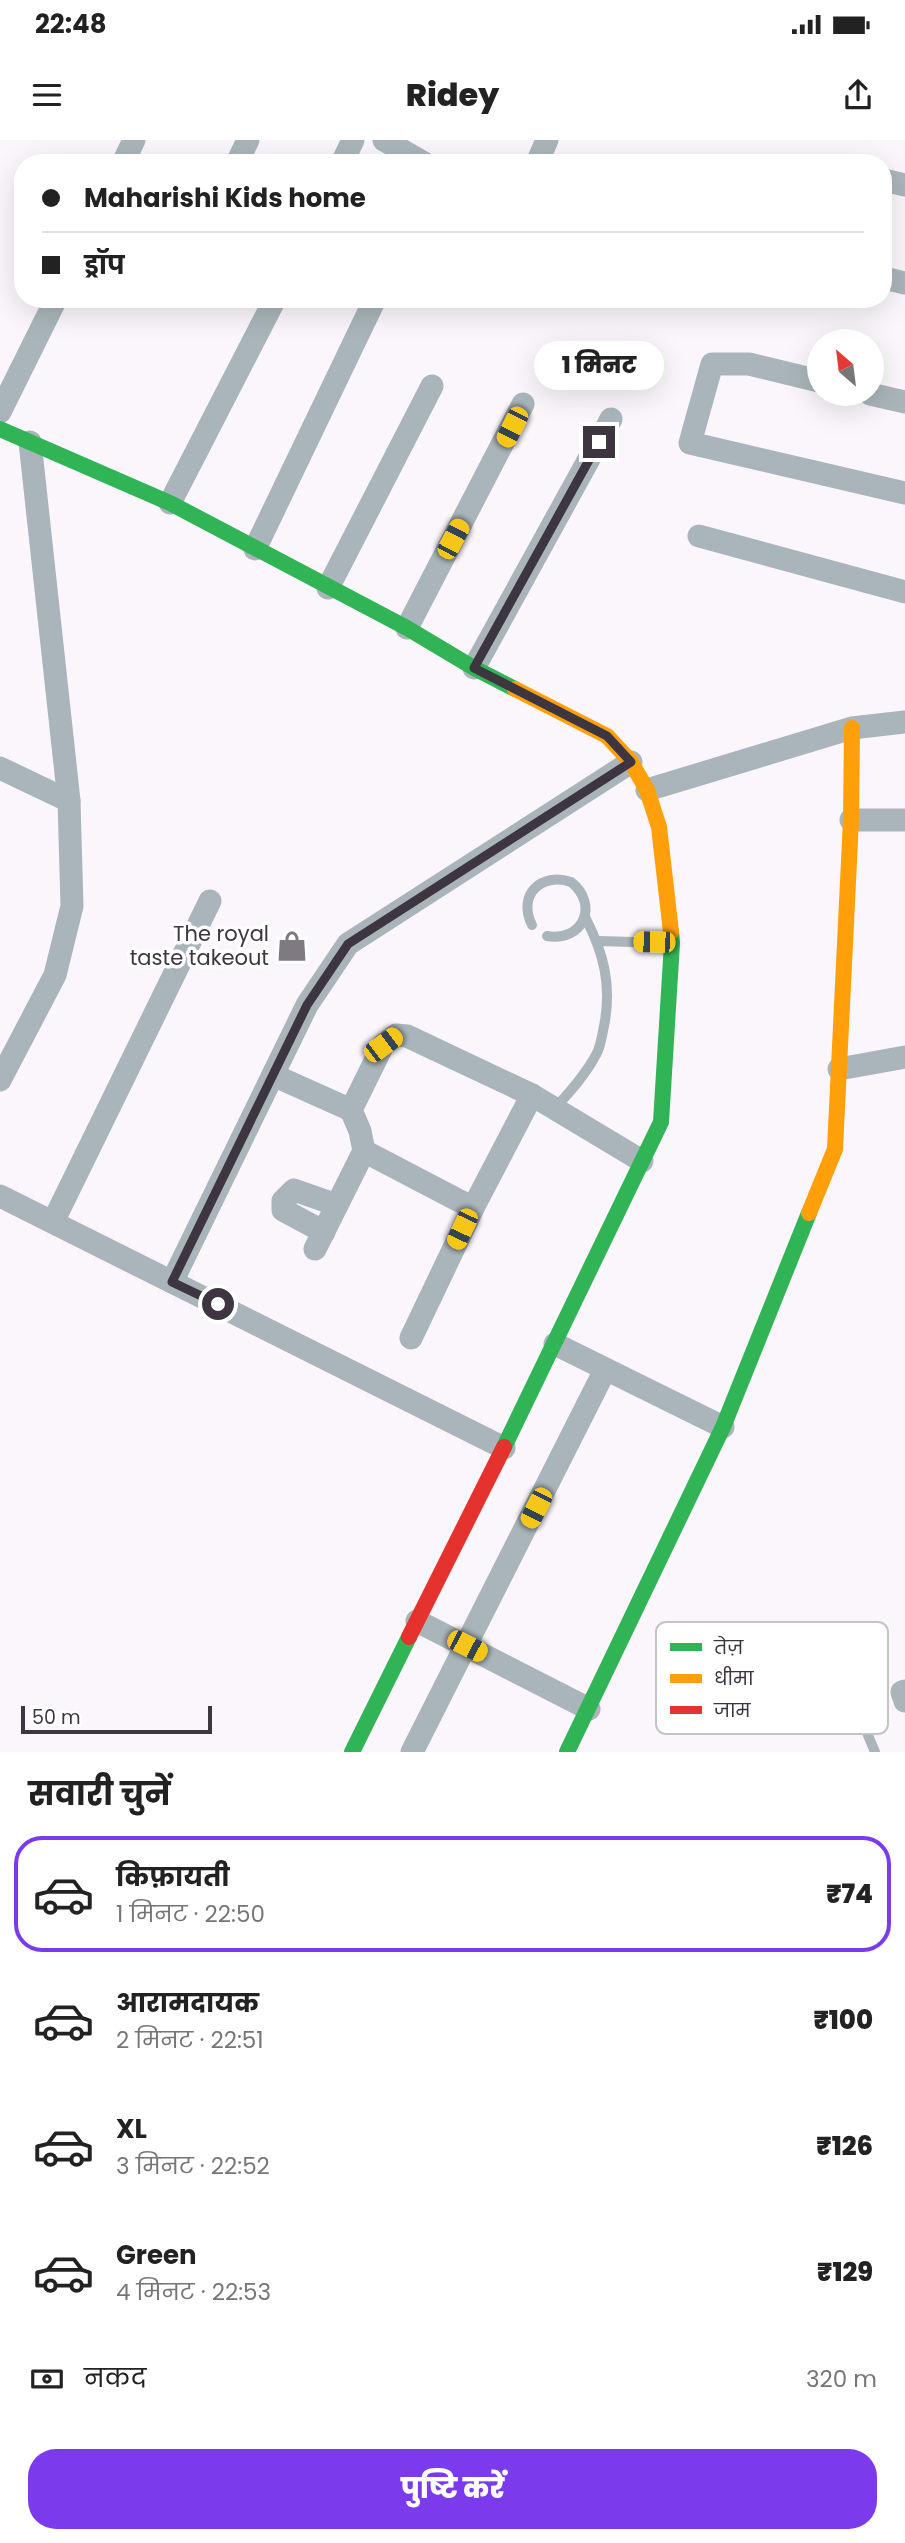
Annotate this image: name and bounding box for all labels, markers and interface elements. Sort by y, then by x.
text: 22:48 [35,6,107,42]
text: Ridey [406,72,499,117]
icon: menu [28,76,66,114]
icon: share [839,76,877,114]
text: Maharishi Kids home [84,180,366,216]
text: ड्रॉप [84,247,125,283]
north arrow [807,329,884,406]
map controls [807,329,884,406]
callout: 1 मिनट [534,341,664,390]
text: 1 मिनट [562,349,636,381]
car [494,404,531,450]
route end [583,426,615,458]
car [434,516,473,562]
place label: The royal taste takeout [130,919,269,972]
shop icon: The royal taste takeout [275,929,309,963]
car [633,931,676,953]
car [360,1024,407,1066]
car [444,1206,481,1252]
route start [202,1288,234,1320]
car [518,1485,555,1531]
legend [656,1622,888,1734]
car [444,1627,491,1665]
text: तेज़ [713,1634,744,1661]
text: धीमा [714,1665,755,1692]
text: जाम [713,1697,752,1724]
scale bar [21,1703,212,1735]
text: 50 m [32,1704,81,1731]
text: सवारी चुनें [28,1771,170,1816]
text: किफ़ायती [116,1859,230,1895]
icon: car [32,1863,95,1926]
text: ₹74 [826,1876,873,1912]
text: 1 मिनट · 22:50 [116,1898,265,1930]
text: आरामदायक [116,1985,259,2021]
icon: car [32,1989,95,2052]
text: ₹100 [813,2002,873,2038]
text: 2 मिनट · 22:51 [116,2024,264,2056]
text: XL [116,2111,147,2147]
icon: car [32,2115,95,2178]
text: ₹126 [816,2128,873,2164]
text: 3 मिनट · 22:52 [116,2150,270,2182]
text: Green [116,2237,197,2273]
icon: car [32,2241,95,2304]
text: ₹129 [817,2254,873,2290]
text: 4 मिनट · 22:53 [116,2276,271,2308]
icon: cash [28,2360,66,2398]
text: नकद [84,2360,146,2396]
text: 320 m [806,2363,877,2395]
button: पुष्टि करें [28,2449,877,2529]

